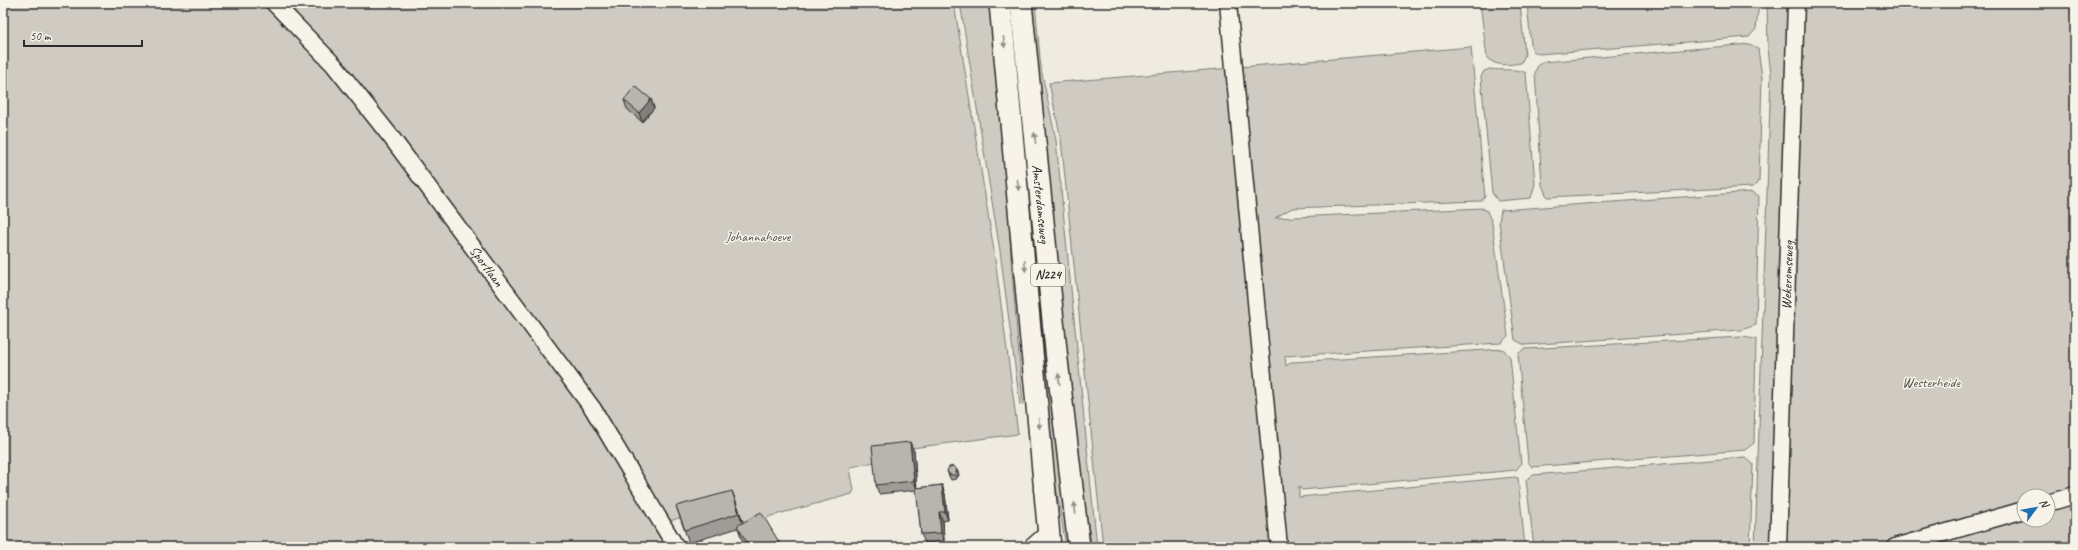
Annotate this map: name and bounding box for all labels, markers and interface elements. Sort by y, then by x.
scale bar [24,22,142,48]
text: 50 m [30,28,52,44]
one-way arrow [1000,36,1007,48]
one-way arrow [1031,132,1038,144]
street label: Amsterdamseweg [1029,164,1054,245]
one-way arrow [1014,179,1021,191]
park label: Johannahoeve [725,228,792,245]
street label: Wekeromseweg [1777,240,1797,310]
street label: Sportlaan [466,242,508,291]
one-way arrow [1022,260,1029,272]
road number: N224 [1031,264,1065,286]
one-way arrow [1056,373,1062,385]
park label: Westerheide [1902,374,1961,391]
one-way arrow [1036,417,1043,429]
north arrow [2016,488,2056,528]
text: N [2037,496,2053,511]
one-way arrow [1072,502,1078,514]

